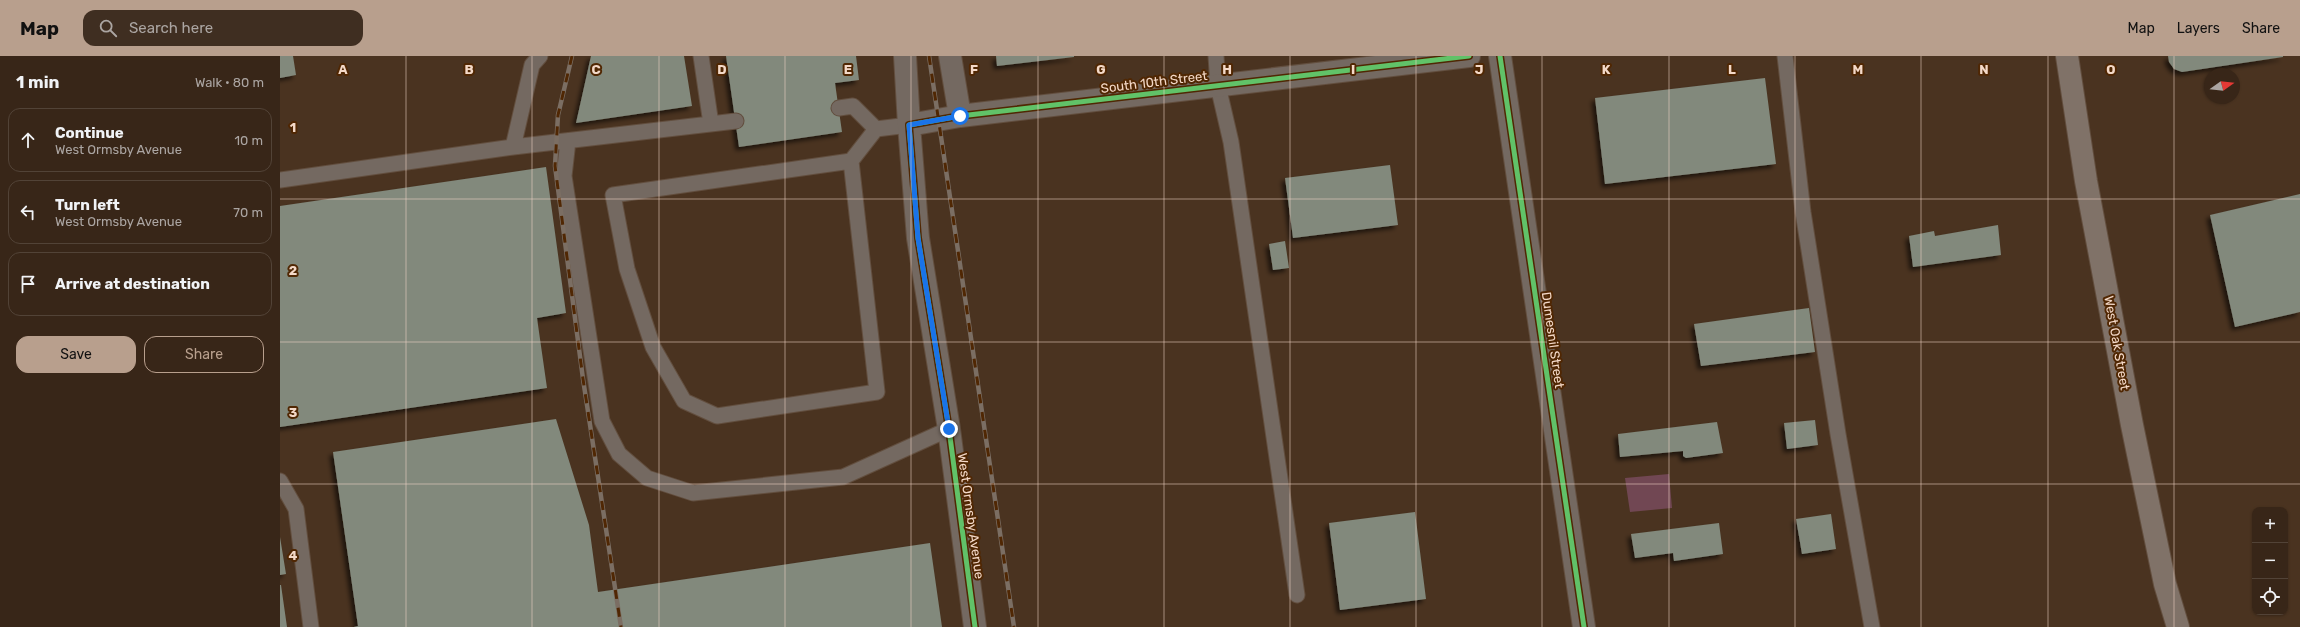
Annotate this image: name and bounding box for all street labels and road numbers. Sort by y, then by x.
street label: South 10th Street [1100,68,1208,96]
street label: Dumesnil Street [1539,291,1567,389]
street label: West Oak Street [2101,295,2133,391]
street label: West Ormsby Avenue [955,452,987,580]

